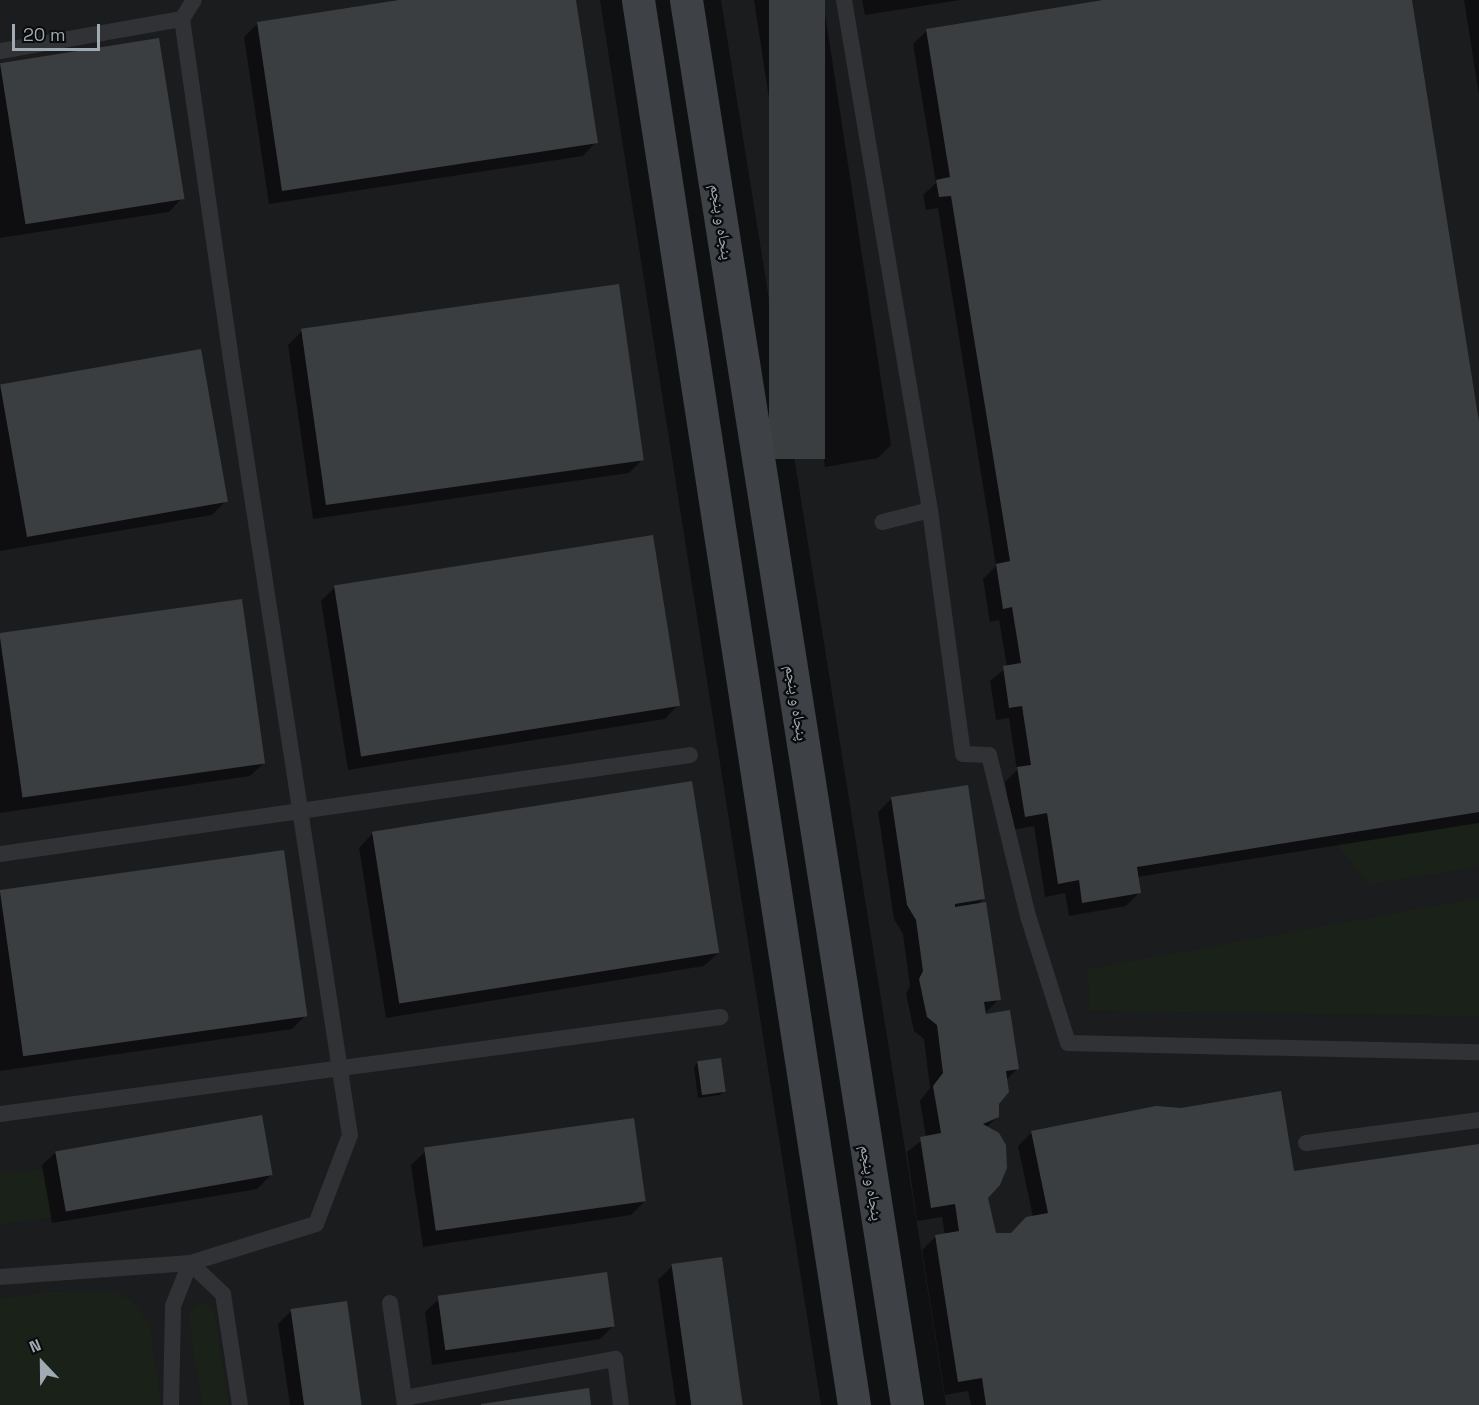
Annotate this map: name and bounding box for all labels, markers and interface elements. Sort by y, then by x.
scale bar [15,12,104,50]
text: 20 m [23,23,66,46]
street label: پنجاه و پنجم [706,183,736,261]
street label: پنجاه و پنجم [781,664,811,742]
street label: پنجاه و پنجم [856,1144,886,1222]
north arrow [12,1333,72,1393]
text: N [26,1334,44,1358]

